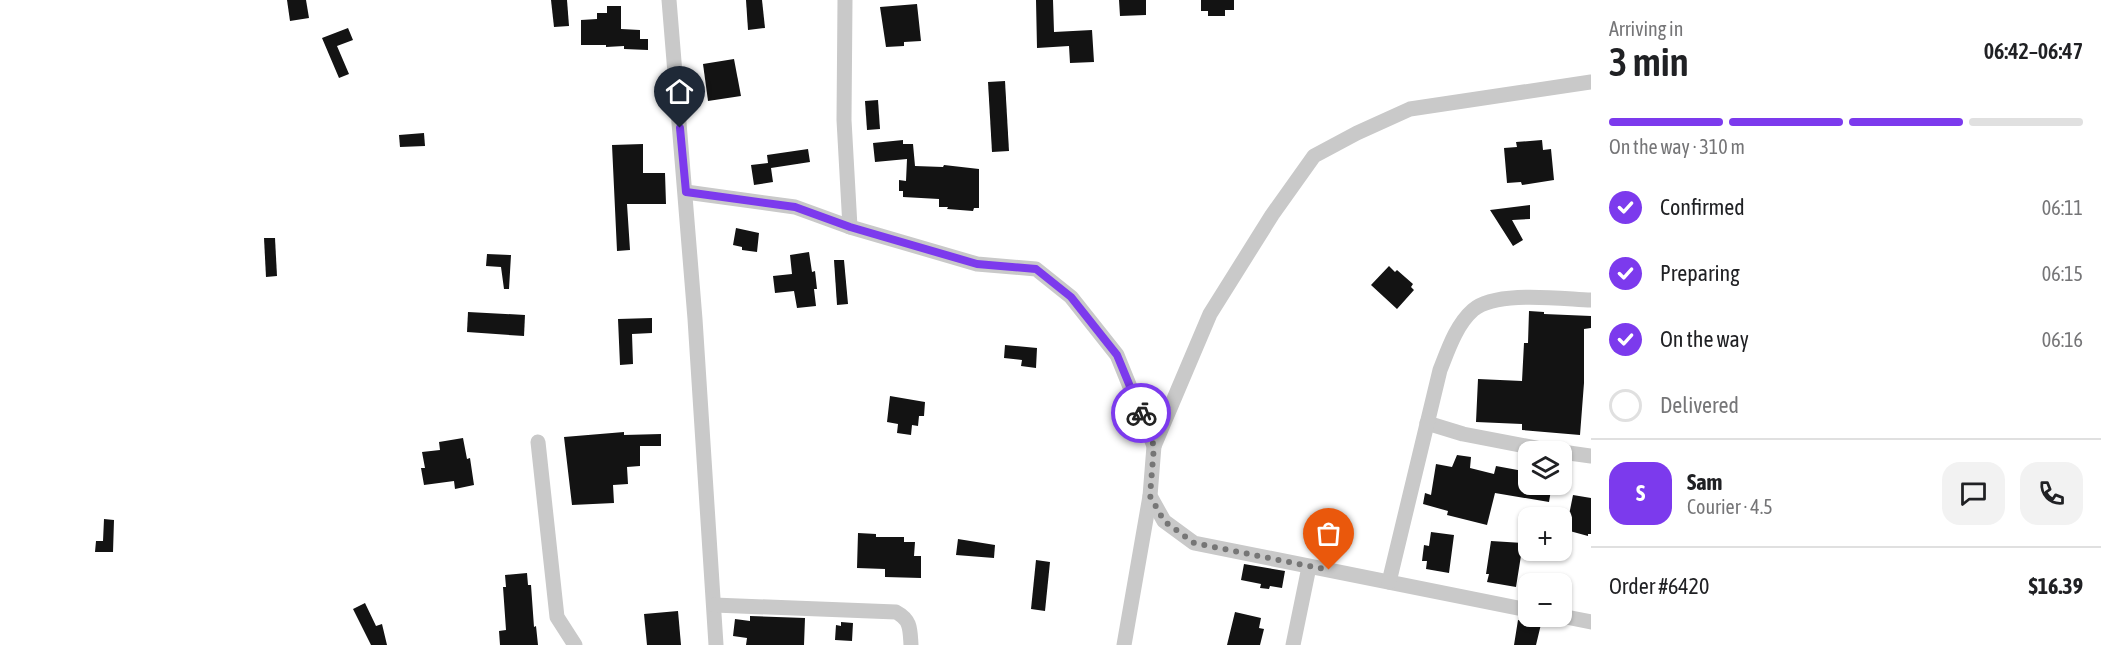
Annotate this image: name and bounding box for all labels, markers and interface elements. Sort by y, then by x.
text: Arriving in [1609,17,1683,40]
text: 06:42–06:47 [1984,38,2083,64]
text: 3 min [1609,40,1689,84]
pin [654,66,705,128]
icon: home [663,75,696,108]
text: On the way · 310 m [1609,135,1745,158]
icon: check [1609,191,1642,224]
text: Confirmed [1660,194,1745,220]
text: 06:11 [2042,196,2083,219]
icon: check [1609,257,1642,290]
text: Preparing [1660,260,1740,286]
text: 06:15 [2042,262,2083,285]
icon: check [1609,323,1642,356]
text: On the way [1660,326,1749,352]
text: 06:16 [2042,328,2083,351]
courier [1111,383,1171,443]
text: Delivered [1660,392,1739,418]
icon: bike [1125,397,1158,430]
map controls [1518,441,1572,627]
button: layers [1518,441,1572,495]
button: chat [1942,462,2005,525]
button: phone [2020,462,2083,525]
text: Sam [1687,469,1722,495]
text: S [1636,480,1645,506]
text: Courier · 4.5 [1687,495,1773,518]
button: + [1518,507,1572,561]
pin [1303,508,1354,570]
icon: bag [1312,517,1345,550]
button: − [1518,573,1572,627]
text: Order #6420 [1609,573,1709,599]
text: $16.39 [2028,573,2083,599]

